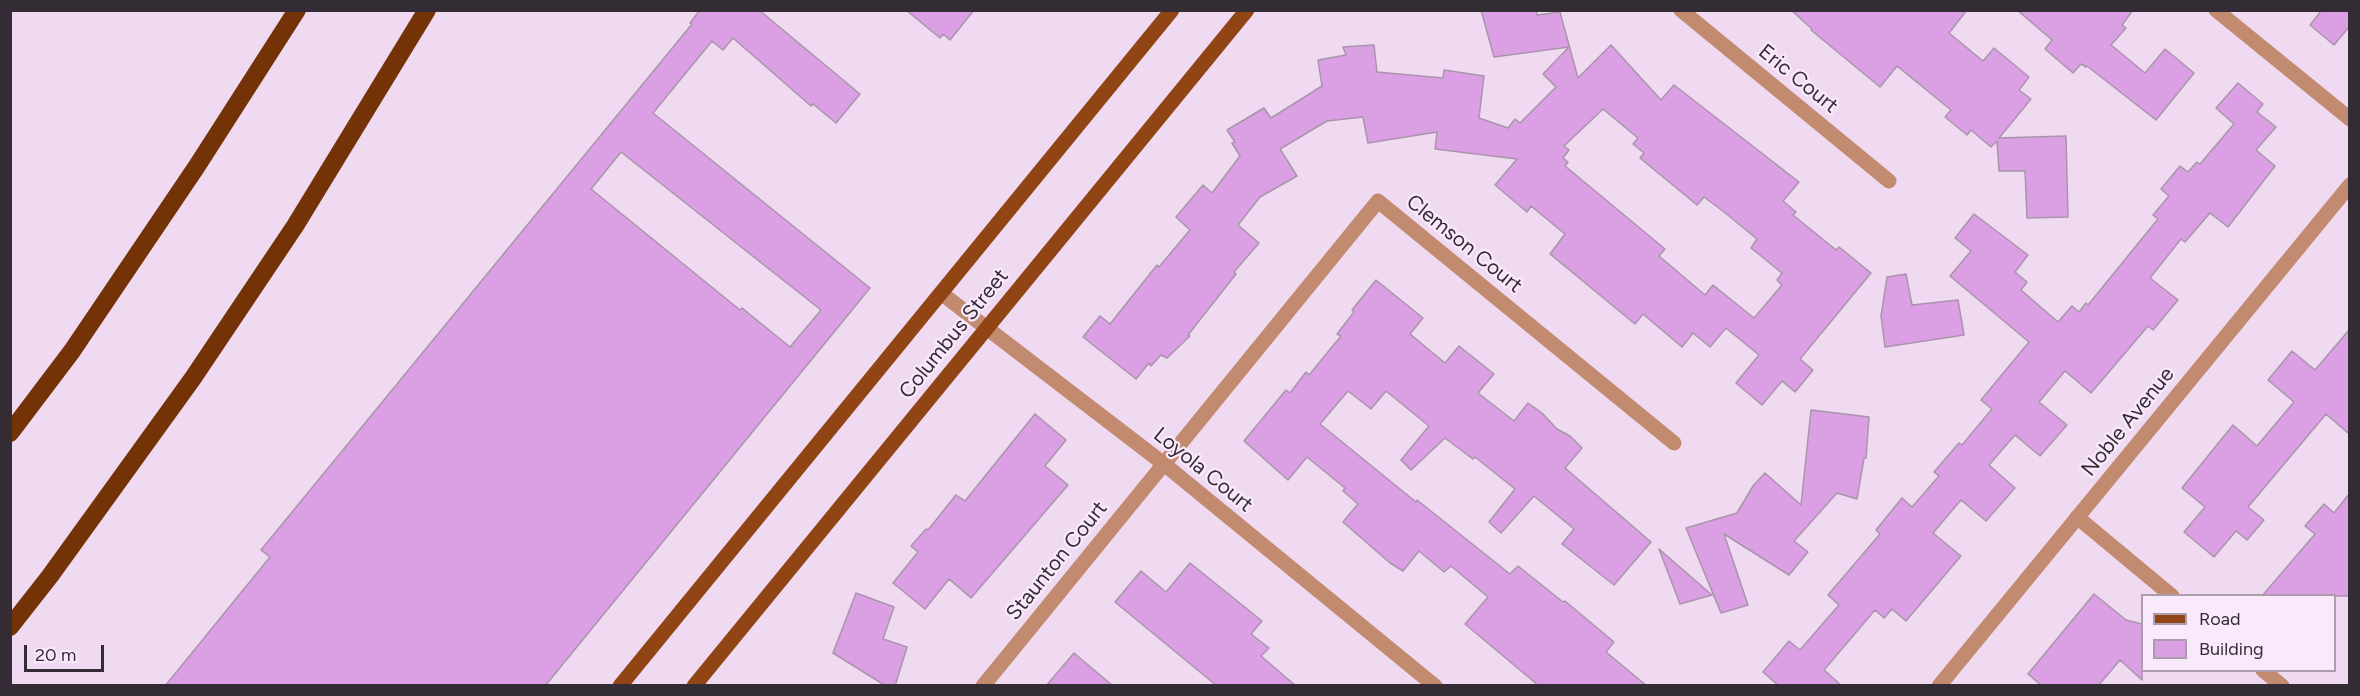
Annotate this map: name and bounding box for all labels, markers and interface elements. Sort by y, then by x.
street label: Eric Court [1753,39,1843,119]
street label: Clemson Court [1401,190,1527,298]
street label: Columbus Street [894,264,1014,404]
street label: Noble Avenue [2076,362,2180,482]
street label: Loyola Court [1148,422,1258,518]
street label: Staunton Court [1001,496,1113,626]
legend [2141,594,2336,672]
text: Road [2199,608,2240,630]
scale bar [27,633,106,671]
text: Building [2199,638,2264,660]
text: 20 m [35,644,76,666]

